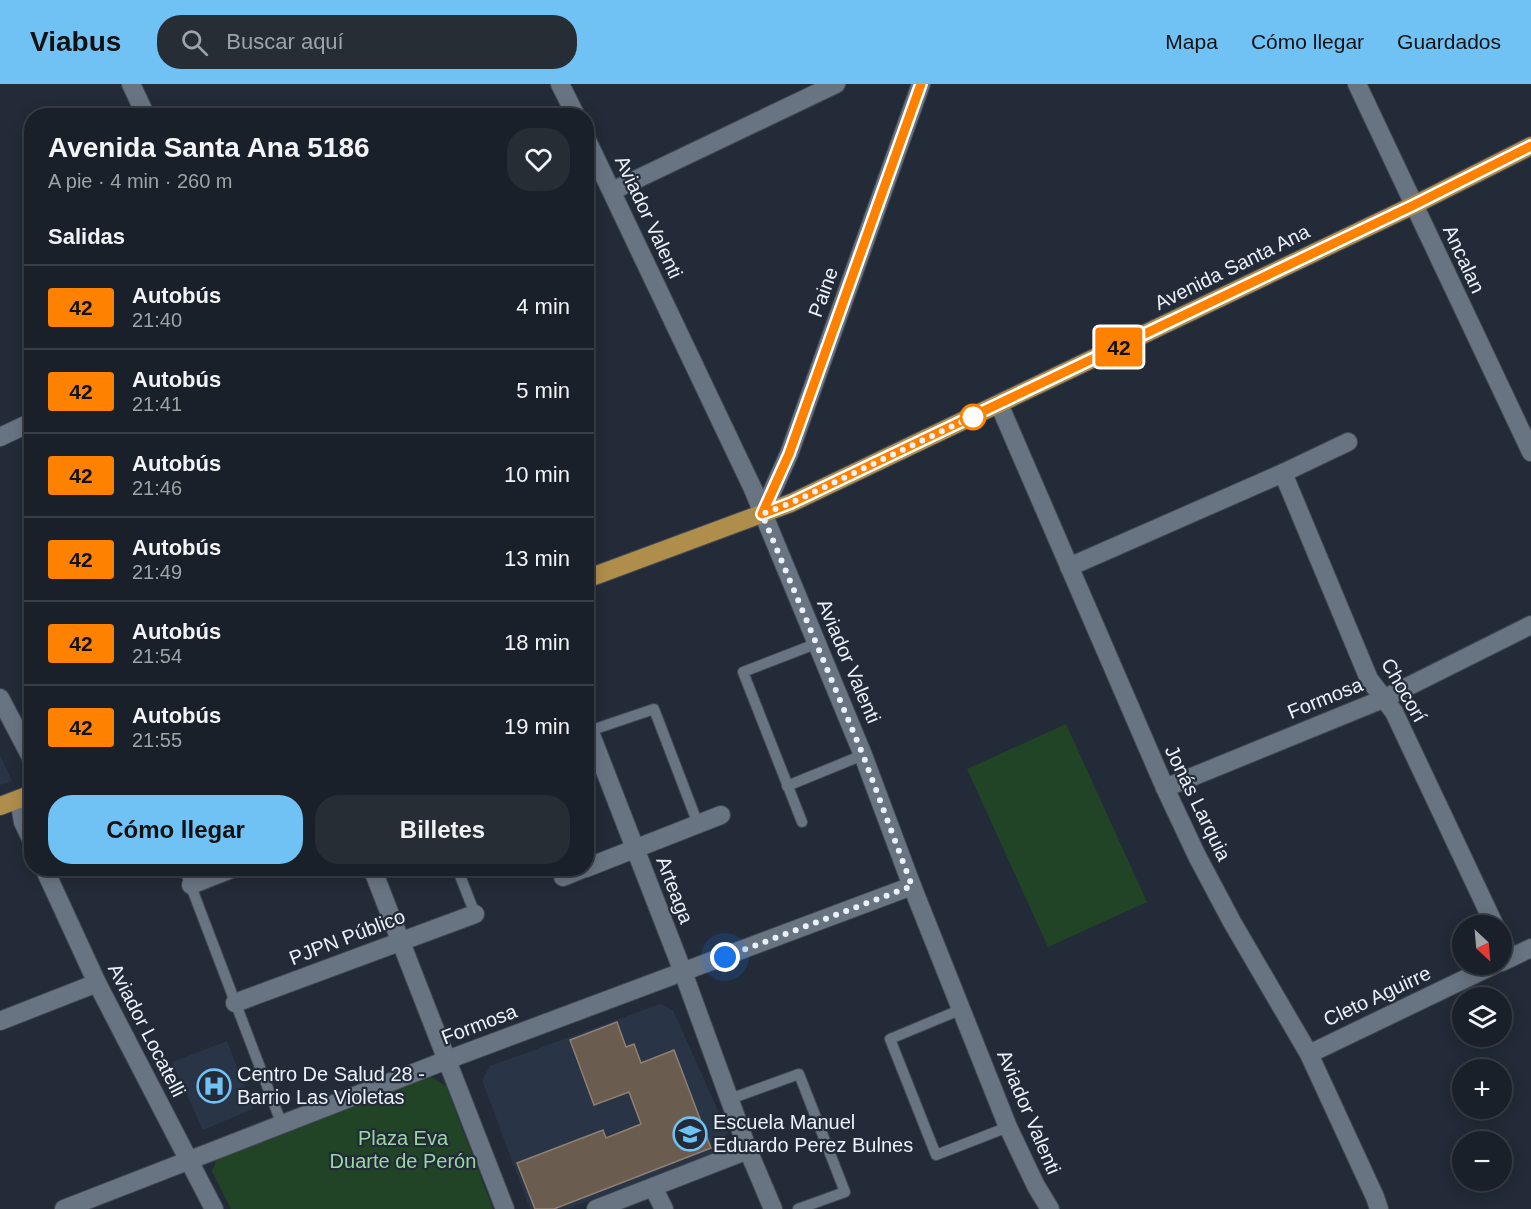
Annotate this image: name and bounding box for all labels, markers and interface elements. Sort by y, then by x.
search box [157,15,577,69]
text: Viabus [30,26,121,57]
icon: search [178,26,211,59]
text: Buscar aquí [226,29,344,54]
text: Mapa [1165,30,1218,53]
text: Cómo llegar [1251,30,1364,53]
text: Guardados [1397,30,1501,53]
button: heart [507,128,570,191]
text: Avenida Santa Ana 5186 [48,132,370,163]
street label: Aviador Valenti [611,152,687,282]
text: A pie · 4 min · 260 m [48,170,233,192]
street label: Avenida Santa Ana [1151,220,1314,314]
street label: Ancalan [1439,222,1489,296]
text: Salidas [48,224,125,249]
street label: Paine [804,264,842,320]
text: Autobús [132,283,221,308]
text: 4 min [516,294,570,319]
text: 42 [69,296,93,319]
text: 21:40 [132,309,182,331]
line badge: 42 [1092,328,1146,366]
text: 42 [1107,336,1131,359]
text: Autobús [132,367,221,392]
text: 5 min [516,378,570,403]
text: 42 [69,380,93,403]
text: 21:41 [132,393,182,415]
unlabelled marker [960,404,986,430]
text: Autobús [132,451,221,476]
text: 10 min [504,462,570,487]
text: 42 [69,464,93,487]
text: 21:46 [132,477,182,499]
text: Autobús [132,535,221,560]
text: 13 min [504,546,570,571]
text: 42 [69,548,93,571]
text: 21:49 [132,561,182,583]
street label: Aviador Valenti [813,596,885,726]
text: Autobús [132,619,221,644]
text: 18 min [504,630,570,655]
text: 42 [69,632,93,655]
text: 21:54 [132,645,182,667]
street label: Chocorí [1377,654,1431,726]
street label: Formosa [1284,673,1367,723]
text: Autobús [132,703,221,728]
text: 19 min [504,714,570,739]
text: 42 [69,716,93,739]
text: 21:55 [132,729,182,751]
street label: Jonás Larquia [1161,742,1236,865]
button: Cómo llegar [48,795,303,864]
button: Billetes [315,795,570,864]
street label: Arteaga [652,853,698,927]
street label: PJPN Público [286,905,408,969]
north arrow [1452,915,1512,975]
map controls [1452,915,1512,1191]
your location [710,942,740,972]
street label: Aviador Locatelli [104,960,190,1100]
street label: Cleto Aguirre [1320,962,1434,1030]
button: layers [1452,987,1512,1047]
street label: Formosa [438,999,521,1048]
street label: Aviador Valenti [993,1047,1065,1177]
button: + [1452,1059,1512,1119]
place label: Centro De Salud 28 - Barrio Las Violetas [237,1063,425,1108]
hospital icon: Centro De Salud 28 - Barrio Las Violetas [196,1068,232,1104]
place label: Escuela Manuel Eduardo Perez Bulnes [713,1111,913,1156]
school or university icon: Escuela Manuel Eduardo Perez Bulnes [672,1116,708,1152]
park label: Plaza Eva Duarte de Perón [330,1127,476,1172]
button: − [1452,1131,1512,1191]

